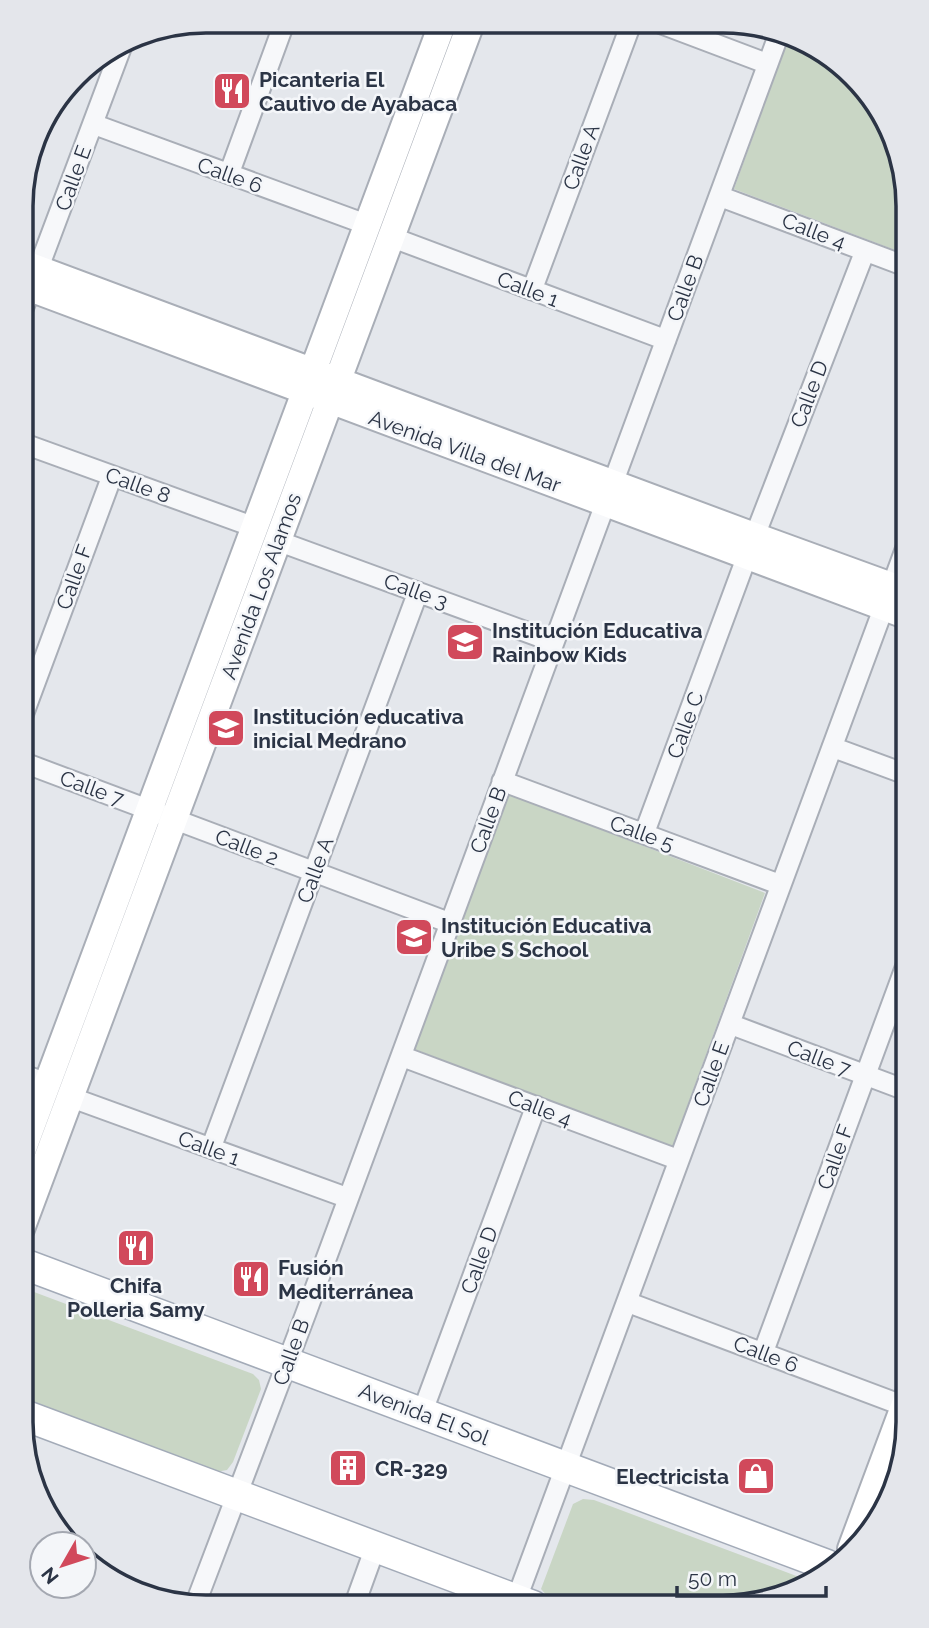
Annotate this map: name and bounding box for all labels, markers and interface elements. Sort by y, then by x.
place label: Picanteria El Cautivo de Ayabaca [259,67,457,116]
restaurant icon: Picanteria El Cautivo de Ayabaca [211,70,253,112]
street label: Calle A [558,121,604,193]
street label: Calle E [50,142,96,214]
street label: Calle 6 [194,152,266,198]
street label: Calle 4 [779,207,849,255]
street label: Calle B [661,251,709,325]
street label: Calle 1 [494,266,562,312]
street label: Calle D [785,357,833,431]
street label: Avenida Villa del Mar [366,405,565,498]
street label: Calle 8 [102,462,174,508]
street label: Avenida Los Alamos [216,490,306,682]
street label: Calle F [51,541,97,613]
street label: Calle 3 [381,568,451,614]
place label: Institución Educativa Rainbow Kids [492,618,703,667]
school or university icon: Institución Educativa Rainbow Kids [444,621,486,663]
street label: Calle C [661,688,709,762]
place label: Institución educativa inicial Medrano [253,704,464,753]
school or university icon: Institución educativa inicial Medrano [205,707,247,749]
street label: Calle 7 [57,765,128,811]
street label: Calle B [464,783,512,857]
street label: Calle 5 [607,810,677,856]
street label: Calle 2 [212,824,282,870]
street label: Calle A [292,834,338,906]
place label: Institución Educativa Uribe S School [441,913,652,962]
school or university icon: Institución Educativa Uribe S School [393,916,435,958]
street label: Calle 7 [784,1034,855,1082]
street label: Calle E [688,1038,734,1110]
street label: Calle 4 [505,1084,575,1132]
street label: Calle F [812,1121,858,1193]
street label: Calle 1 [175,1125,243,1171]
street label: Calle D [455,1223,503,1297]
restaurant icon: Chifa Polleria Samy [115,1227,157,1269]
place label: Fusión Mediterránea [278,1255,414,1304]
restaurant icon: Fusión Mediterránea [230,1258,272,1300]
place label: Chifa Polleria Samy [67,1273,205,1322]
street label: Calle B [267,1315,315,1389]
street label: Calle 6 [730,1330,802,1378]
street label: Avenida El Sol [355,1378,493,1450]
building icon: CR-329 [327,1447,369,1489]
shop icon: Electricista [735,1455,777,1497]
place label: CR-329 [375,1456,448,1481]
place label: Electricista [616,1464,729,1489]
north arrow [28,1530,98,1600]
scale bar [677,1554,826,1598]
text: N [37,1563,63,1588]
text: 50 m [688,1566,737,1591]

